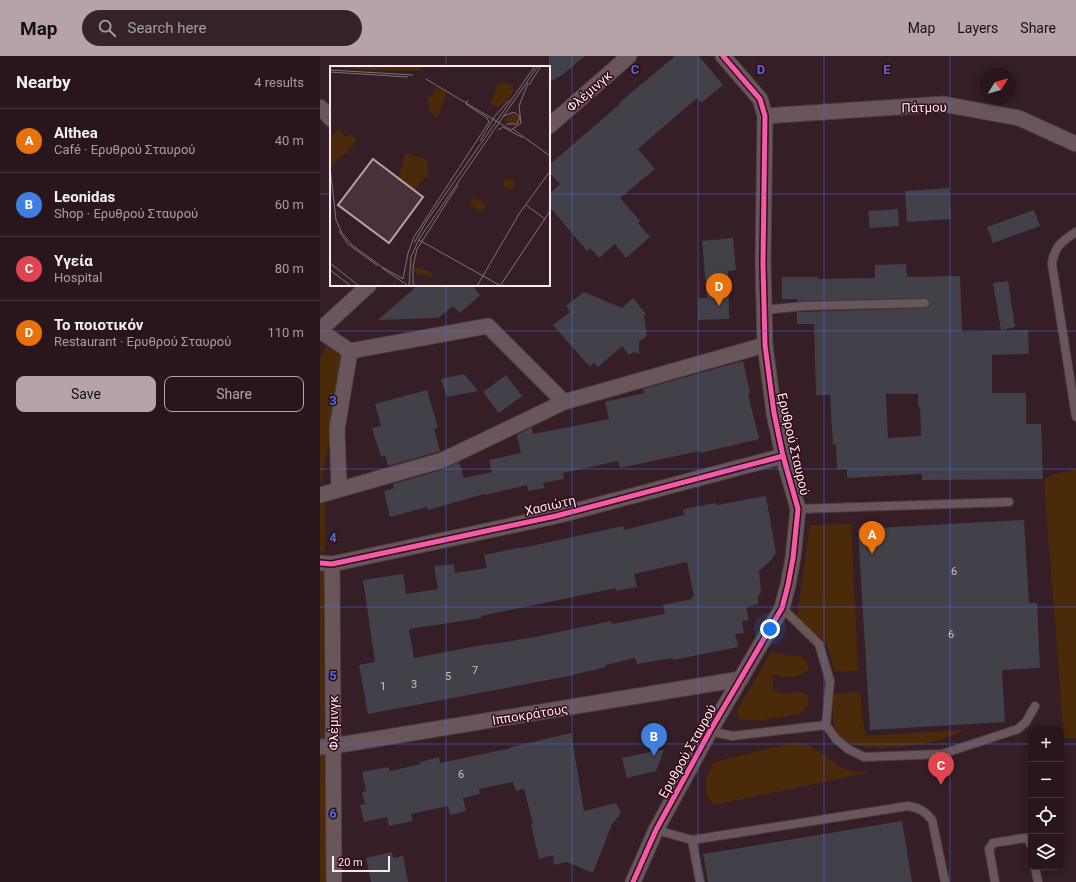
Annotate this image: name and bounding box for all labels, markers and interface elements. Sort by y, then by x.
search box [82,10,362,46]
text: Map [20,17,58,40]
icon: search [96,17,118,39]
text: Search here [128,19,206,37]
text: Map [908,20,935,36]
text: Layers [957,20,998,36]
text: Share [1020,20,1056,36]
text: C [631,62,640,77]
text: D [757,62,765,77]
text: E [883,62,891,77]
inset map [330,66,550,286]
street label: Φλέμινγκ [564,68,615,115]
north arrow [980,68,1016,104]
text: Nearby [16,72,71,92]
text: 4 results [254,75,304,90]
street label: Πάτμου [901,100,947,115]
text: Althea [54,124,98,142]
text: A [25,133,33,148]
text: 40 m [275,133,304,148]
text: Café · Ερυθρού Σταυρού [54,142,195,157]
text: Leonidas [54,188,115,206]
text: B [25,197,33,212]
text: 60 m [275,197,304,212]
text: Shop · Ερυθρού Σταυρού [54,206,198,221]
text: Υγεία [54,252,93,270]
text: C [25,261,33,276]
text: 80 m [275,261,304,276]
text: Hospital [54,270,102,285]
pin: D [706,273,732,306]
text: Το ποιοτικόν [54,316,143,334]
text: D [25,325,33,340]
text: 110 m [267,325,304,340]
text: Restaurant · Ερυθρού Σταυρού [54,334,231,349]
button: Save [16,376,156,412]
button: Share [164,376,304,412]
street label: Ερυθρού Σταυρού [774,391,813,497]
text: 3 [329,393,337,408]
street label: Χασιώτη [523,492,577,519]
pin: A [859,521,885,554]
text: 4 [329,530,337,545]
house number: 6 [951,565,957,578]
your location [760,619,780,639]
house number: 6 [948,628,954,641]
house number: 7 [472,664,478,677]
text: 5 [329,668,337,683]
house number: 5 [445,670,451,683]
house number: 3 [411,678,417,691]
house number: 1 [380,680,386,693]
street label: Φλέμινγκ [326,696,341,750]
street label: Ιπποκράτους [491,701,569,728]
street label: Ερυθρού Σταυρού [655,702,719,801]
pin: B [641,723,667,756]
map controls [1028,726,1064,870]
button: + [1028,726,1064,762]
pin: C [928,752,954,785]
button: − [1028,762,1064,798]
house number: 6 [458,768,464,781]
button: locate [1028,798,1064,834]
text: 6 [329,806,337,821]
button: layers [1028,834,1064,870]
scale bar [332,854,390,873]
text: 20 m [338,856,363,869]

